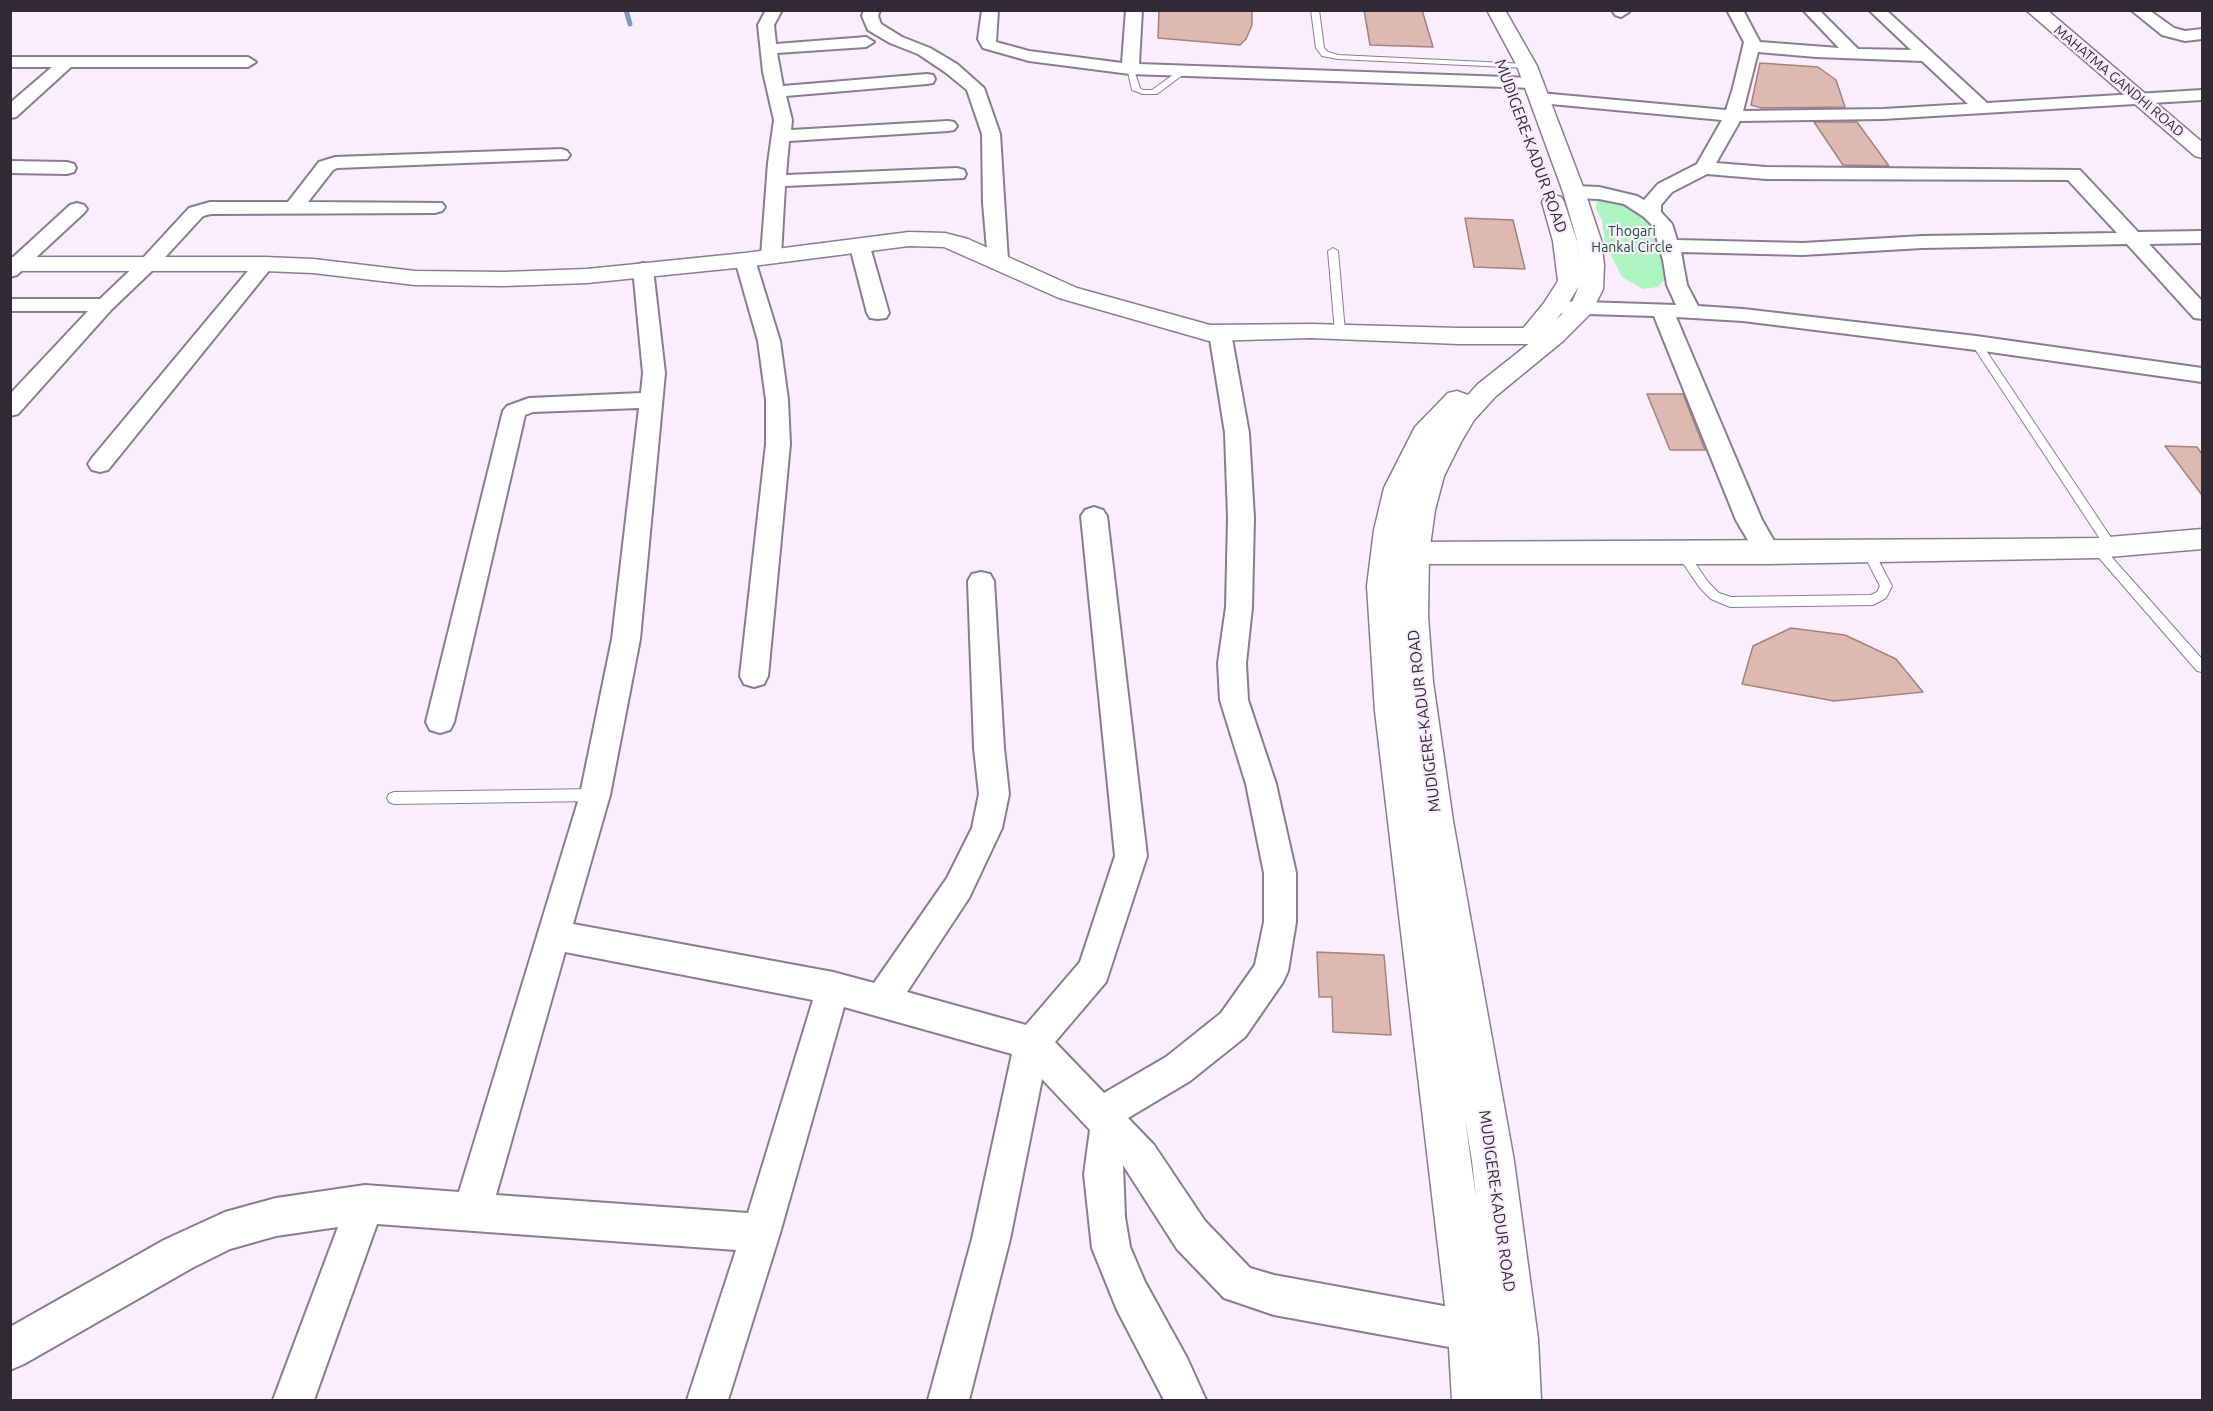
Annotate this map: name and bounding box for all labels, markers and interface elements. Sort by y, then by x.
street label: MAHATMA GANDHI ROAD [2050,22,2188,140]
street label: MUDIGERE-KADUR ROAD [1491,56,1571,236]
park label: Thogari Hankal Circle [1591,223,1673,256]
street label: MUDIGERE-KADUR ROAD [1403,629,1445,813]
street label: MUDIGERE-KADUR ROAD [1475,1109,1519,1293]

